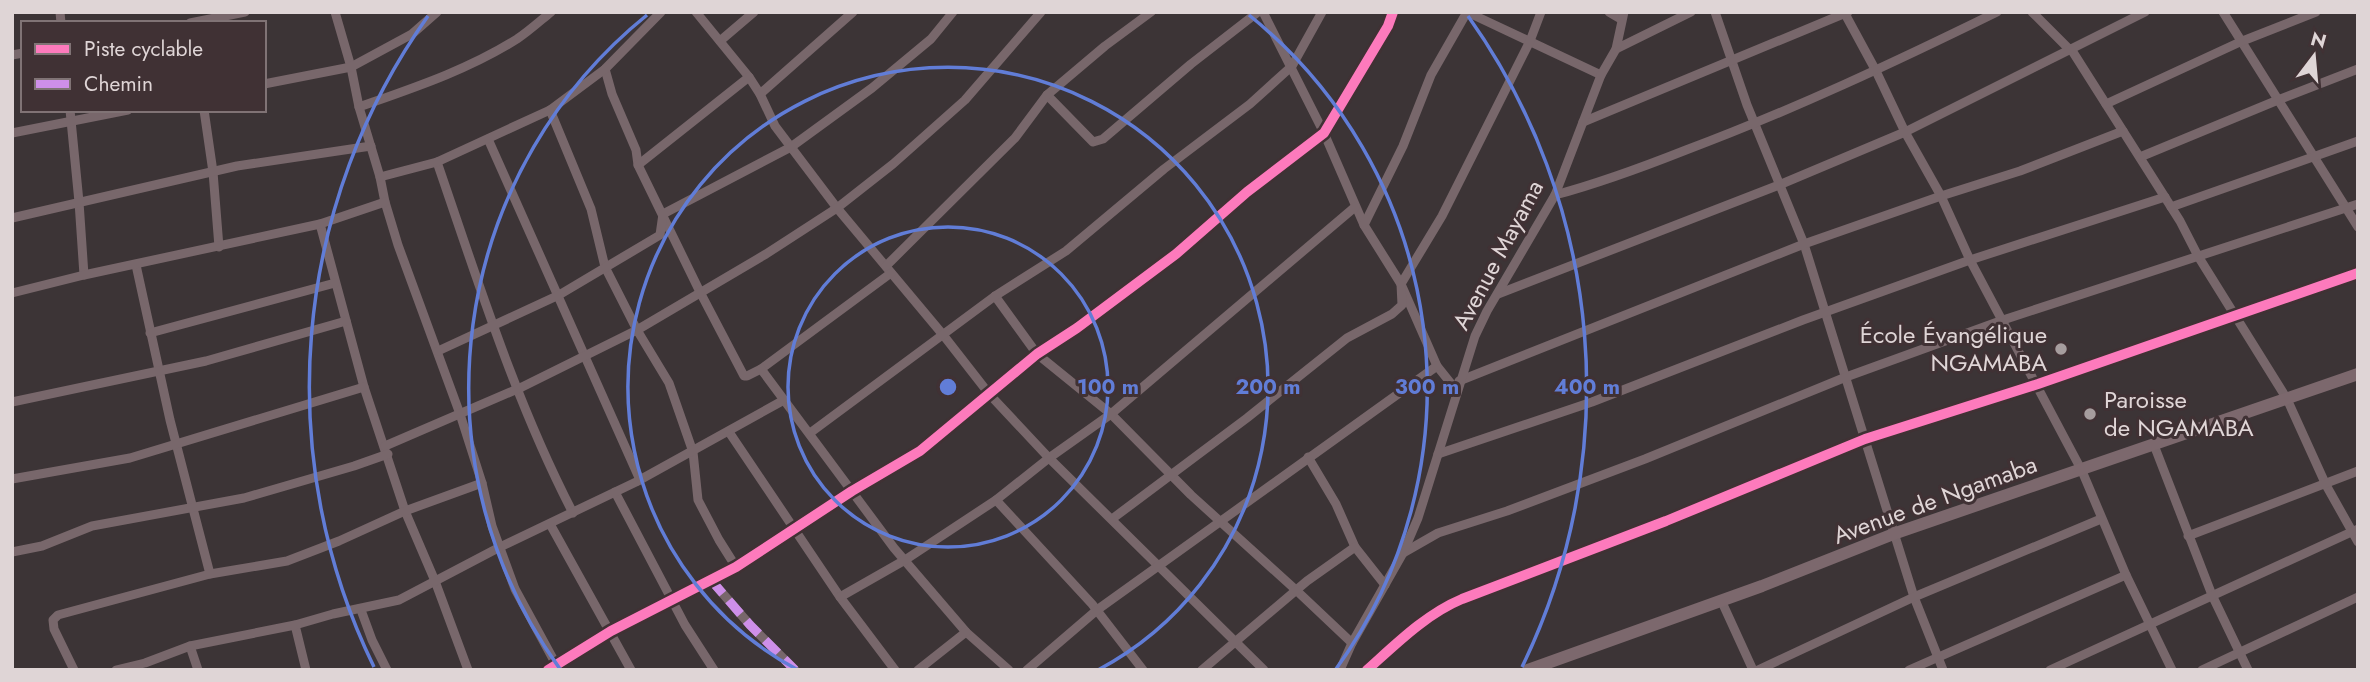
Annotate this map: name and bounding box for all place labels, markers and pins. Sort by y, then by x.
place label: École Évangélique NGAMABA [1860,317,2047,380]
marker: École Évangélique NGAMABA [2053,341,2069,357]
centre of rings [936,375,960,399]
place label: Paroisse de NGAMABA [2104,382,2254,445]
marker: Paroisse de NGAMABA [2082,406,2098,422]

